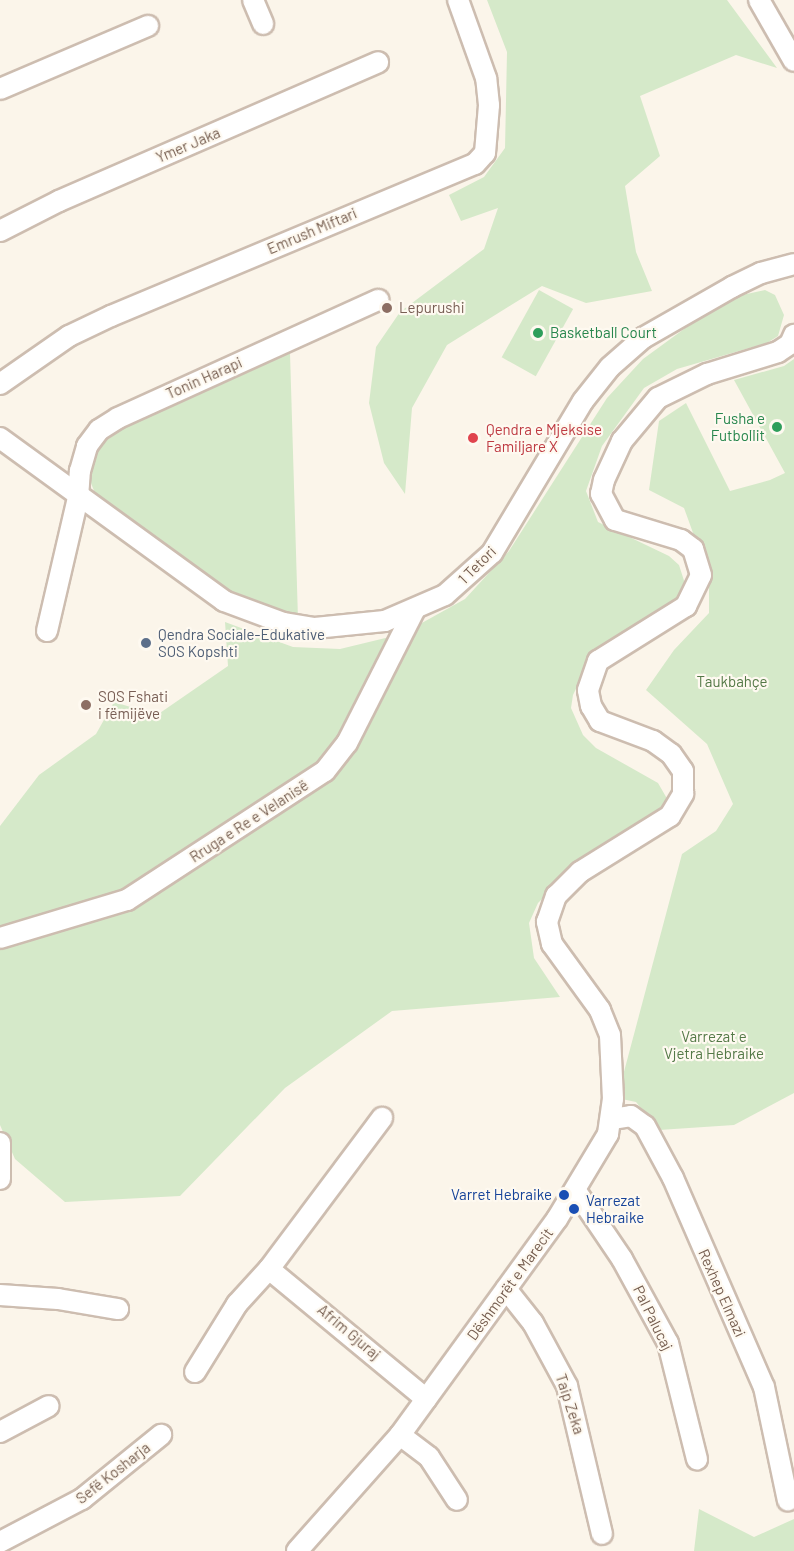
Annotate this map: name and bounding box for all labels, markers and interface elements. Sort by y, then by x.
street label: Ymer Jaka [153,123,223,167]
street label: Emrush Miftari [264,204,360,258]
place label: Lepurushi [399,299,464,317]
marker: Lepurushi [380,301,394,315]
place label: Basketball Court [550,324,657,342]
marker: Basketball Court [531,326,545,340]
street label: Tonin Harapi [163,353,245,403]
place label: Fusha e Futbollit [711,409,765,444]
place label: Qendra e Mjeksise Familjare X [486,420,602,455]
marker: Fusha e Futbollit [770,420,784,434]
marker: Qendra e Mjeksise Familjare X [464,429,482,447]
street label: 1 Tetori [454,542,500,588]
place label: Qendra Sociale-Edukative SOS Kopshti [158,625,325,660]
marker: Qendra Sociale-Edukative SOS Kopshti [139,636,153,650]
park label: Taukbahçe [696,673,768,691]
place label: SOS Fshati i fëmijëve [98,687,168,722]
marker: SOS Fshati i fëmijëve [79,698,93,712]
street label: Rruga e Re e Velanisë [186,776,312,866]
park label: Varrezat e Vjetra Hebraike [664,1027,764,1062]
place label: Varret Hebraike [451,1186,552,1204]
marker: Varret Hebraike [557,1188,571,1202]
place label: Varrezat Hebraike [586,1191,644,1226]
marker: Varrezat Hebraike [567,1202,581,1216]
street label: Dëshmorët e Marecit [463,1224,557,1344]
street label: Rexhep Elmazi [695,1246,749,1340]
street label: Pal Palucaj [630,1283,676,1353]
street label: Afrim Gjuraj [314,1300,384,1364]
street label: Taip Zeka [552,1372,588,1436]
street label: Sefë Kosharja [72,1438,154,1508]

